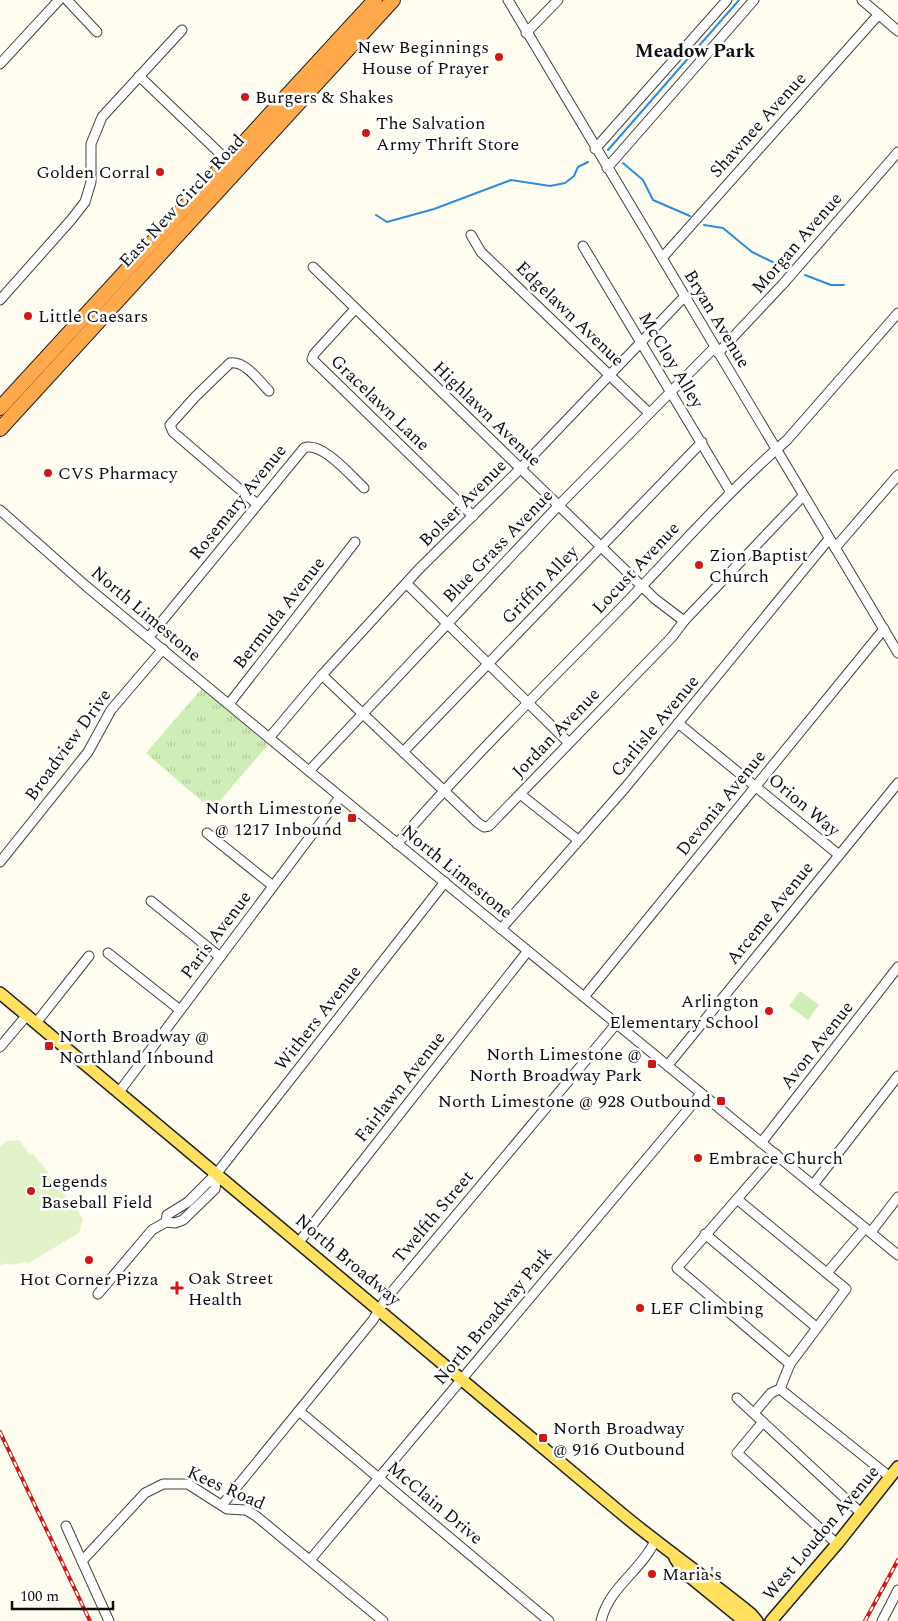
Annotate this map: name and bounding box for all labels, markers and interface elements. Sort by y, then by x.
place label: New Beginnings House of Prayer [357,34,489,82]
district label: Meadow Park [635,37,756,66]
marker: New Beginnings House of Prayer [493,51,505,63]
street label: Shawnee Avenue [703,66,813,184]
place label: Burgers & Shakes [255,84,394,111]
marker: Burgers & Shakes [239,91,251,103]
place label: The Salvation Army Thrift Store [376,110,519,158]
marker: The Salvation Army Thrift Store [360,127,372,139]
street label: East New Circle Road [113,128,251,274]
place label: Golden Corral [36,159,150,186]
marker: Golden Corral [154,166,166,178]
street label: Morgan Avenue [745,186,849,300]
street label: Edgelawn Avenue [509,255,631,373]
street label: Bryan Avenue [677,265,757,373]
place label: Little Caesars [38,303,148,330]
street label: McCloy Alley [632,307,711,415]
marker: Little Caesars [22,310,34,322]
street label: Gracelawn Lane [324,348,436,458]
street label: Highlawn Avenue [426,355,548,473]
street label: Rosemary Avenue [183,438,293,566]
street label: Bolser Avenue [413,453,513,553]
place label: CVS Pharmacy [58,460,179,487]
marker: CVS Pharmacy [42,467,54,479]
street label: Blue Grass Avenue [436,483,560,609]
street label: Locust Avenue [586,516,686,620]
street label: Griffin Alley [495,538,586,631]
place label: Zion Baptist Church [709,542,808,590]
street label: Bermuda Avenue [226,551,332,675]
marker: Zion Baptist Church [693,559,705,571]
street label: North Limestone [85,560,207,668]
street label: Carlisle Avenue [604,669,706,783]
street label: Jordan Avenue [506,682,606,784]
street label: Broadview Drive [18,683,118,807]
street label: Devonia Avenue [670,744,772,862]
street label: Orion Way [762,767,847,844]
place label: North Limestone @ 1217 Inbound [205,795,342,843]
marker: North Limestone @ 1217 Inbound [346,812,358,824]
street label: North Limestone [395,818,519,926]
street label: Arceme Avenue [720,856,820,970]
street label: Paris Avenue [174,885,258,985]
street label: Withers Avenue [268,959,368,1077]
place label: Arlington Elementary School [609,988,759,1036]
street label: Avon Avenue [774,995,860,1095]
marker: Arlington Elementary School [763,1005,775,1017]
place label: North Broadway @ Northland Inbound [59,1023,214,1071]
street label: Fairlawn Avenue [348,1026,452,1148]
marker: North Broadway @ Northland Inbound [43,1040,55,1052]
place label: North Limestone @ North Broadway Park [469,1041,642,1089]
marker: North Limestone @ North Broadway Park [646,1058,658,1070]
place label: North Limestone @ 928 Outbound [438,1088,711,1115]
marker: North Limestone @ 928 Outbound [715,1095,727,1107]
place label: Embrace Church [708,1145,843,1172]
marker: Embrace Church [692,1152,704,1164]
street label: Twelfth Street [386,1164,480,1270]
place label: Legends Baseball Field [41,1168,153,1216]
marker: Legends Baseball Field [25,1185,37,1197]
street label: North Broadway [289,1208,408,1313]
street label: North Broadway Park [427,1241,559,1391]
marker: Hot Corner Pizza [83,1254,95,1266]
place label: Oak Street Health [188,1265,273,1313]
place label: Hot Corner Pizza [19,1266,159,1293]
marker: Oak Street Health [170,1281,184,1295]
place label: LEF Climbing [650,1295,764,1322]
marker: LEF Climbing [634,1302,646,1314]
place label: North Broadway @ 916 Outbound [553,1415,686,1463]
marker: North Broadway @ 916 Outbound [537,1432,549,1444]
street label: McClain Drive [381,1455,489,1551]
street label: Kees Road [183,1459,269,1517]
street label: West Loudon Avenue [756,1459,886,1607]
place label: Maria's [662,1561,722,1588]
marker: Maria's [646,1568,658,1580]
scale bar [12,1578,114,1610]
text: 100 m [20,1585,59,1608]

